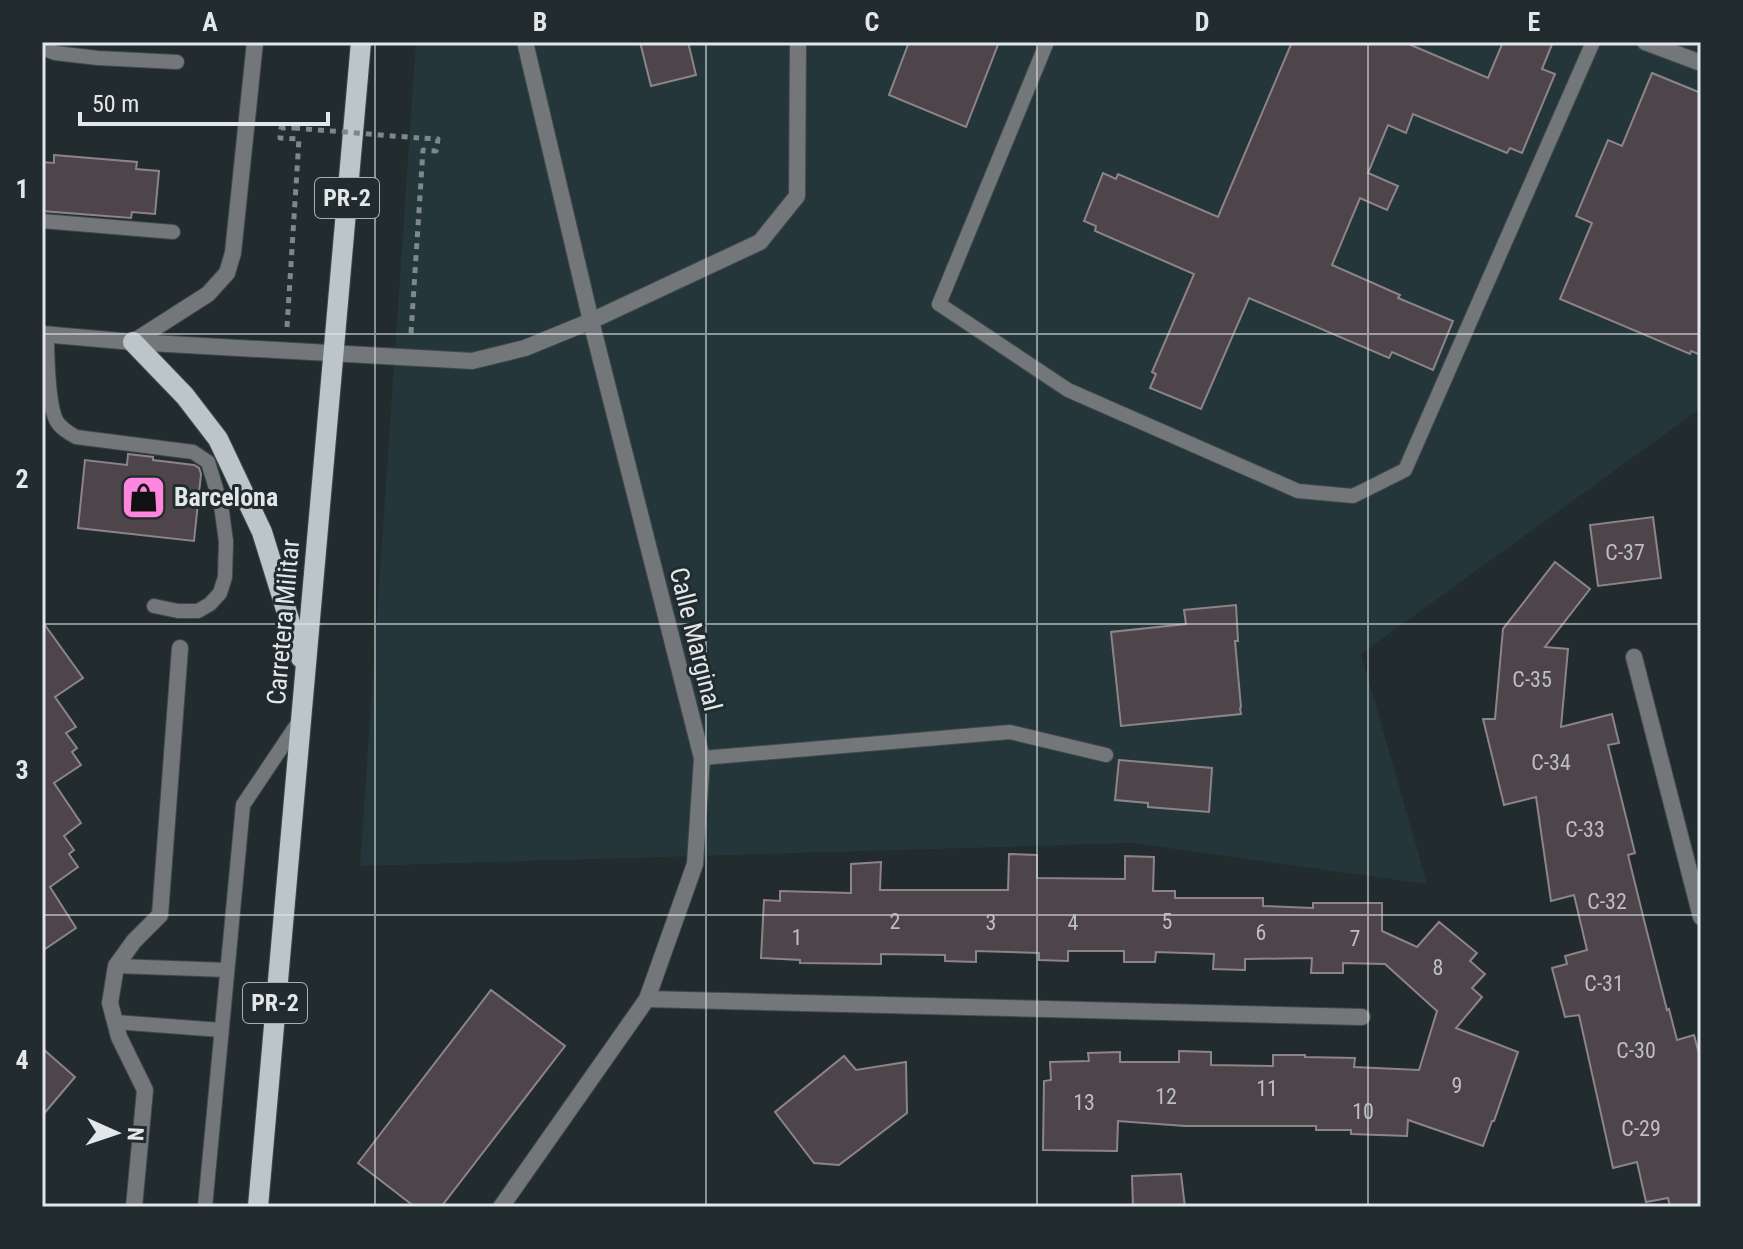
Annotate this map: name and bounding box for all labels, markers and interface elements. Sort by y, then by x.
text: A [202,7,218,37]
text: B [533,7,547,37]
text: C [865,7,880,37]
text: D [1195,7,1209,37]
text: E [1528,7,1541,37]
scale bar [80,76,328,126]
text: 50 m [92,90,139,118]
text: 1 [15,174,29,204]
road number: PR-2 [315,178,379,218]
text: 2 [15,464,29,494]
shop icon: Barcelona [119,473,167,521]
place label: Barcelona [174,482,278,512]
street label: Carretera Militar [261,538,305,706]
house number: C-37 [1605,540,1645,565]
street label: Calle Marginal [664,564,728,714]
house number: C-35 [1512,667,1552,692]
house number: C-34 [1531,750,1571,775]
text: 3 [15,755,29,785]
house number: C-33 [1565,817,1605,842]
house number: C-32 [1587,889,1627,914]
house number: 2 [890,909,900,934]
house number: 5 [1162,909,1172,934]
house number: 3 [986,910,996,935]
house number: 4 [1068,910,1079,935]
house number: 6 [1256,920,1266,945]
house number: 1 [792,925,802,950]
house number: 7 [1350,926,1360,951]
house number: 8 [1433,955,1443,980]
house number: C-31 [1584,971,1624,996]
road number: PR-2 [243,983,307,1023]
house number: C-30 [1616,1038,1656,1063]
text: 4 [15,1045,29,1075]
house number: 9 [1452,1073,1462,1098]
house number: 11 [1256,1076,1278,1101]
house number: 12 [1155,1084,1177,1109]
house number: 13 [1073,1090,1095,1115]
north arrow [76,1093,156,1173]
house number: 10 [1352,1099,1374,1124]
house number: C-29 [1621,1116,1661,1141]
text: N [123,1127,148,1141]

